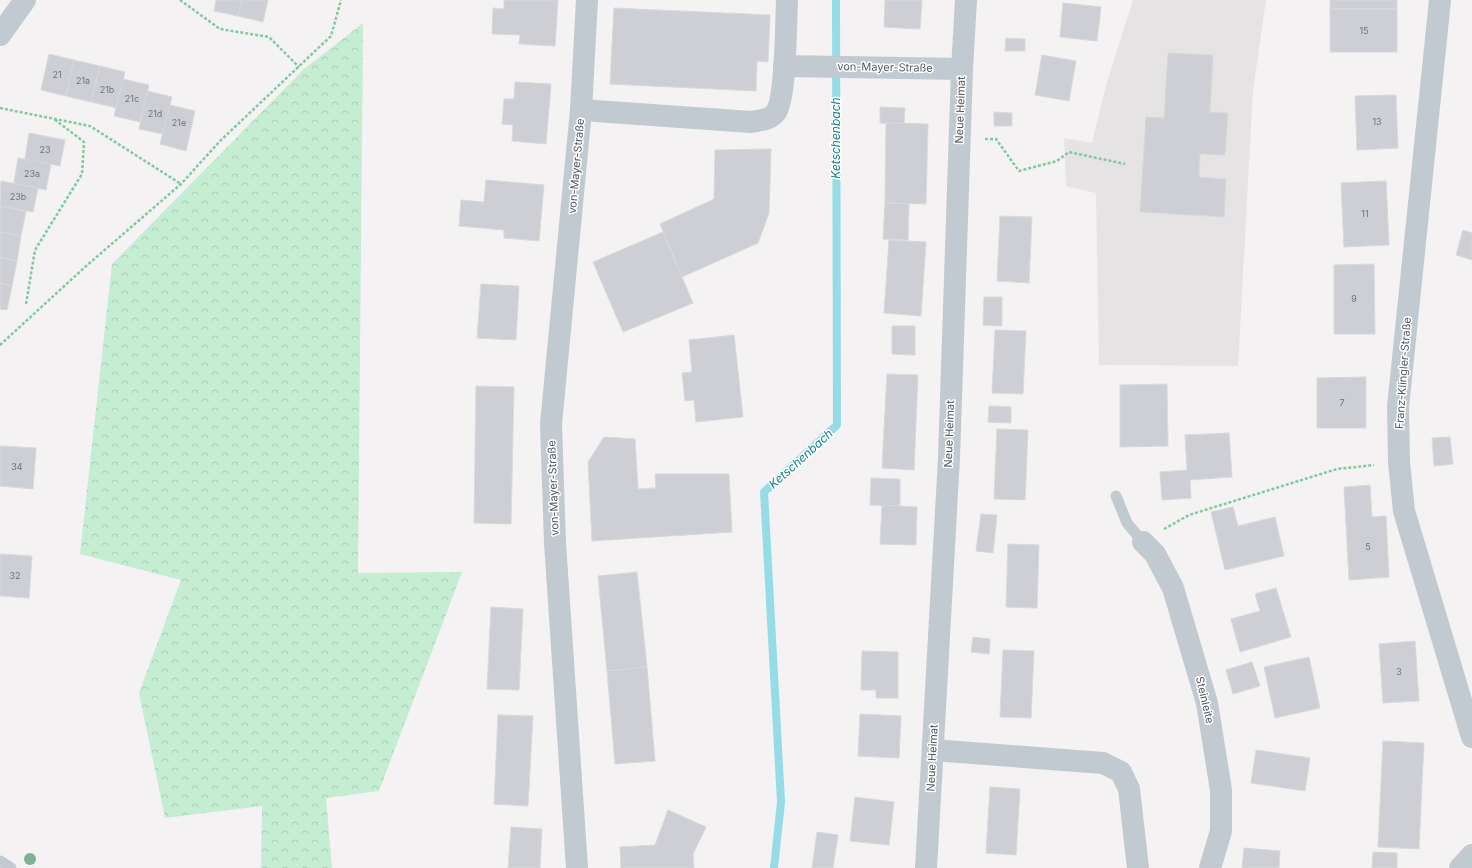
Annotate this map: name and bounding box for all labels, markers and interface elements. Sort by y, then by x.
house number: 15 [1359,25,1369,36]
street label: von-Mayer-Straße [837,59,933,75]
house number: 21 [52,69,62,80]
house number: 21a [76,75,90,86]
street label: Neue Heimat [952,76,968,144]
house number: 21b [100,84,115,95]
house number: 21c [125,93,139,104]
water label: Ketschenbach [828,97,843,179]
house number: 21d [148,108,162,119]
house number: 13 [1372,116,1382,127]
house number: 21e [172,117,186,128]
street label: von-Mayer-Straße [565,118,587,214]
house number: 23 [39,144,51,155]
house number: 23a [24,168,40,179]
house number: 23b [10,191,27,202]
house number: 11 [1361,208,1369,219]
house number: 9 [1351,293,1357,304]
street label: Franz-Klingler-Straße [1392,317,1414,429]
house number: 7 [1339,397,1345,408]
street label: Neue Heimat [941,400,957,468]
water label: Ketschenbach [765,426,836,491]
street label: von-Mayer-Straße [544,440,562,536]
house number: 34 [11,461,23,472]
house number: 5 [1365,541,1371,552]
house number: 32 [9,570,21,581]
house number: 3 [1396,666,1402,677]
street label: Steinleite [1193,675,1217,725]
street label: Neue Heimat [923,724,941,792]

